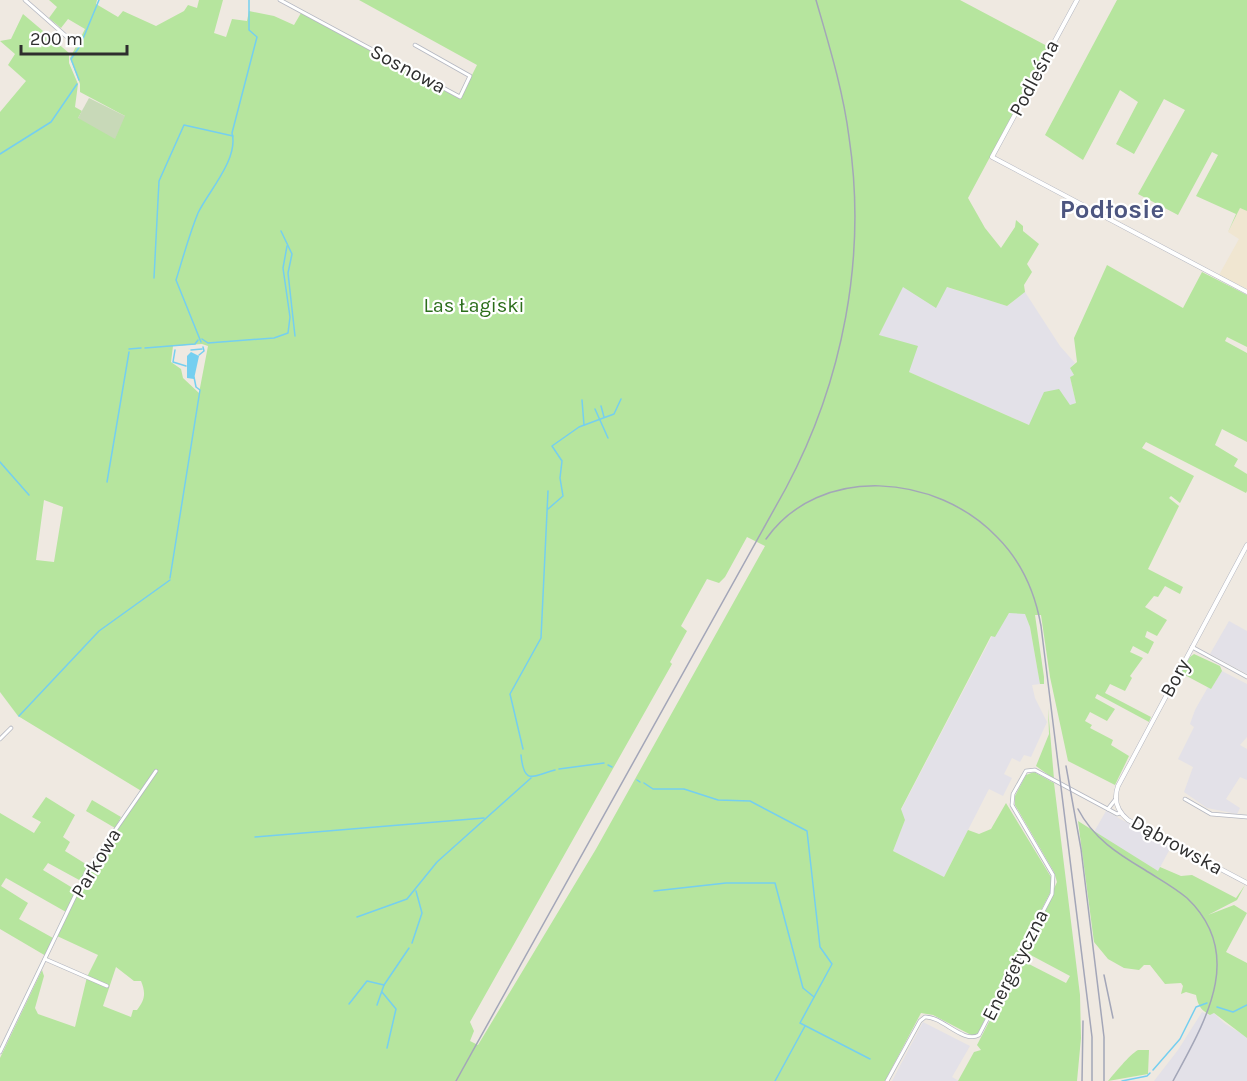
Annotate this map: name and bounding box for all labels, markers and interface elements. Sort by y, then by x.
scale bar [21,18,128,56]
text: 200 m [30,28,83,50]
street label: Podleśna [1004,36,1064,120]
street label: Sosnowa [366,40,450,98]
district label: Podłosie [1060,194,1164,225]
park label: Las Łagiski [424,294,524,317]
street label: Bory [1155,655,1195,701]
street label: Dąbrowska [1127,810,1227,880]
street label: Parkowa [66,824,126,902]
street label: Energetyczna [977,906,1053,1024]

